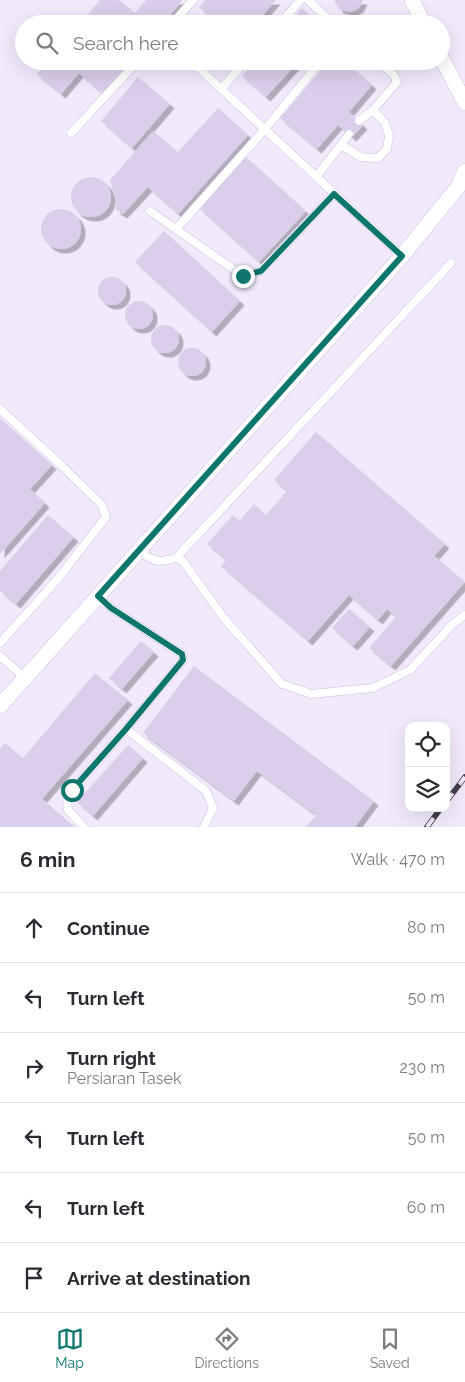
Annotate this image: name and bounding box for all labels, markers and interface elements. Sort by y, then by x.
search box [15,15,450,70]
icon: search [33,29,61,57]
text: Search here [73,32,179,54]
route end [232,265,255,288]
map controls [405,722,450,812]
button: locate [405,722,450,767]
button: layers [405,767,450,812]
route start [61,779,84,802]
text: 6 min [20,847,75,872]
text: Walk · 470 m [351,850,445,869]
icon: ahead [20,914,48,942]
text: Continue [67,917,150,939]
text: 80 m [407,918,445,937]
icon: left [20,984,48,1012]
text: Turn left [67,987,144,1009]
text: 50 m [408,988,445,1007]
text: Turn right [67,1047,156,1069]
icon: right [20,1054,48,1082]
text: 230 m [400,1058,445,1077]
text: Persiaran Tasek [67,1069,181,1088]
icon: left [20,1124,48,1152]
text: Turn left [67,1127,144,1149]
text: 50 m [408,1128,445,1147]
icon: left [20,1194,48,1222]
text: Turn left [67,1197,144,1219]
text: 60 m [407,1198,445,1217]
icon: arrive [20,1264,48,1292]
text: Arrive at destination [67,1267,251,1289]
tab: Map [55,1325,84,1371]
tab: Directions [194,1325,259,1371]
tab: Saved [370,1325,410,1371]

